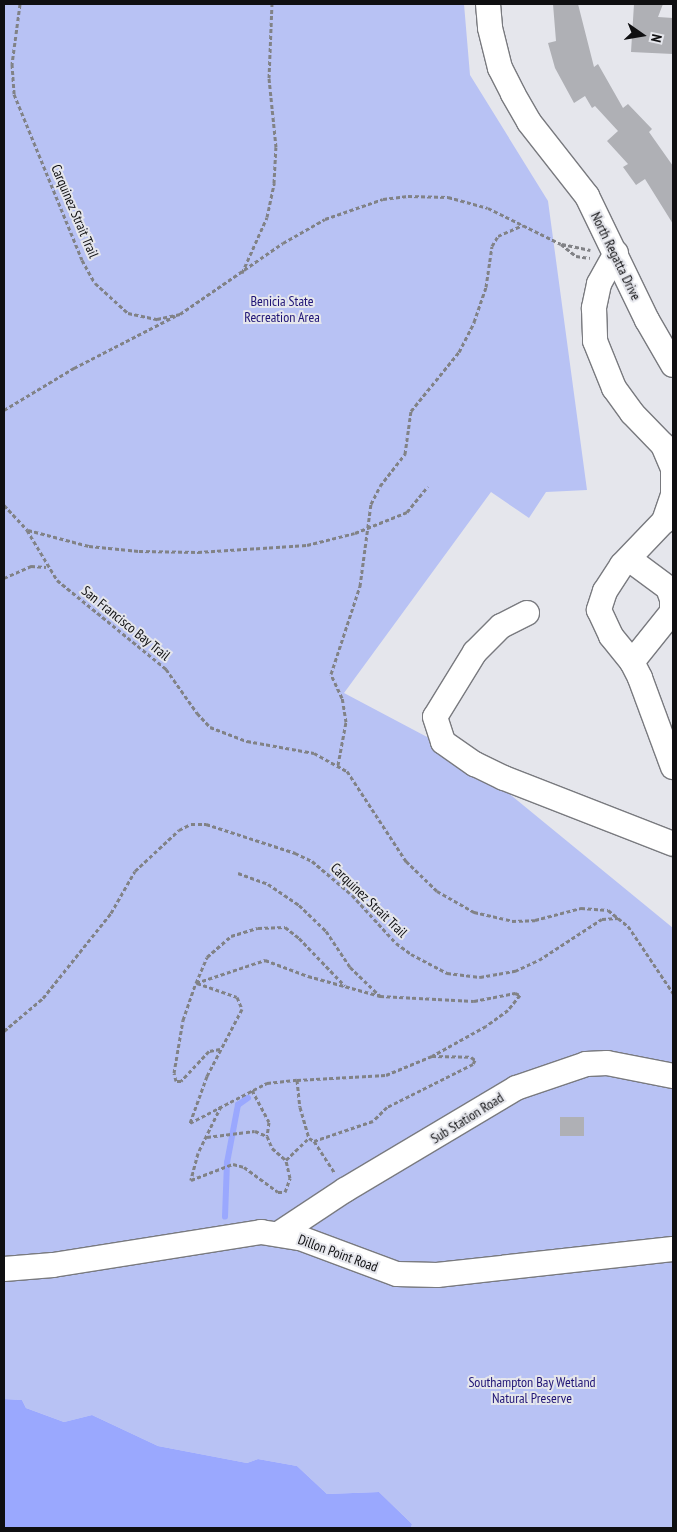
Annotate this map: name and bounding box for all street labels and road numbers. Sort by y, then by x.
street label: Carquinez Strait Trail [48,161,102,261]
street label: North Regatta Drive [587,209,645,303]
street label: San Francisco Bay Trail [78,582,174,664]
street label: Carquinez Strait Trail [327,859,411,941]
street label: Sub Station Road [428,1089,506,1147]
street label: Dillon Point Road [296,1231,380,1275]

